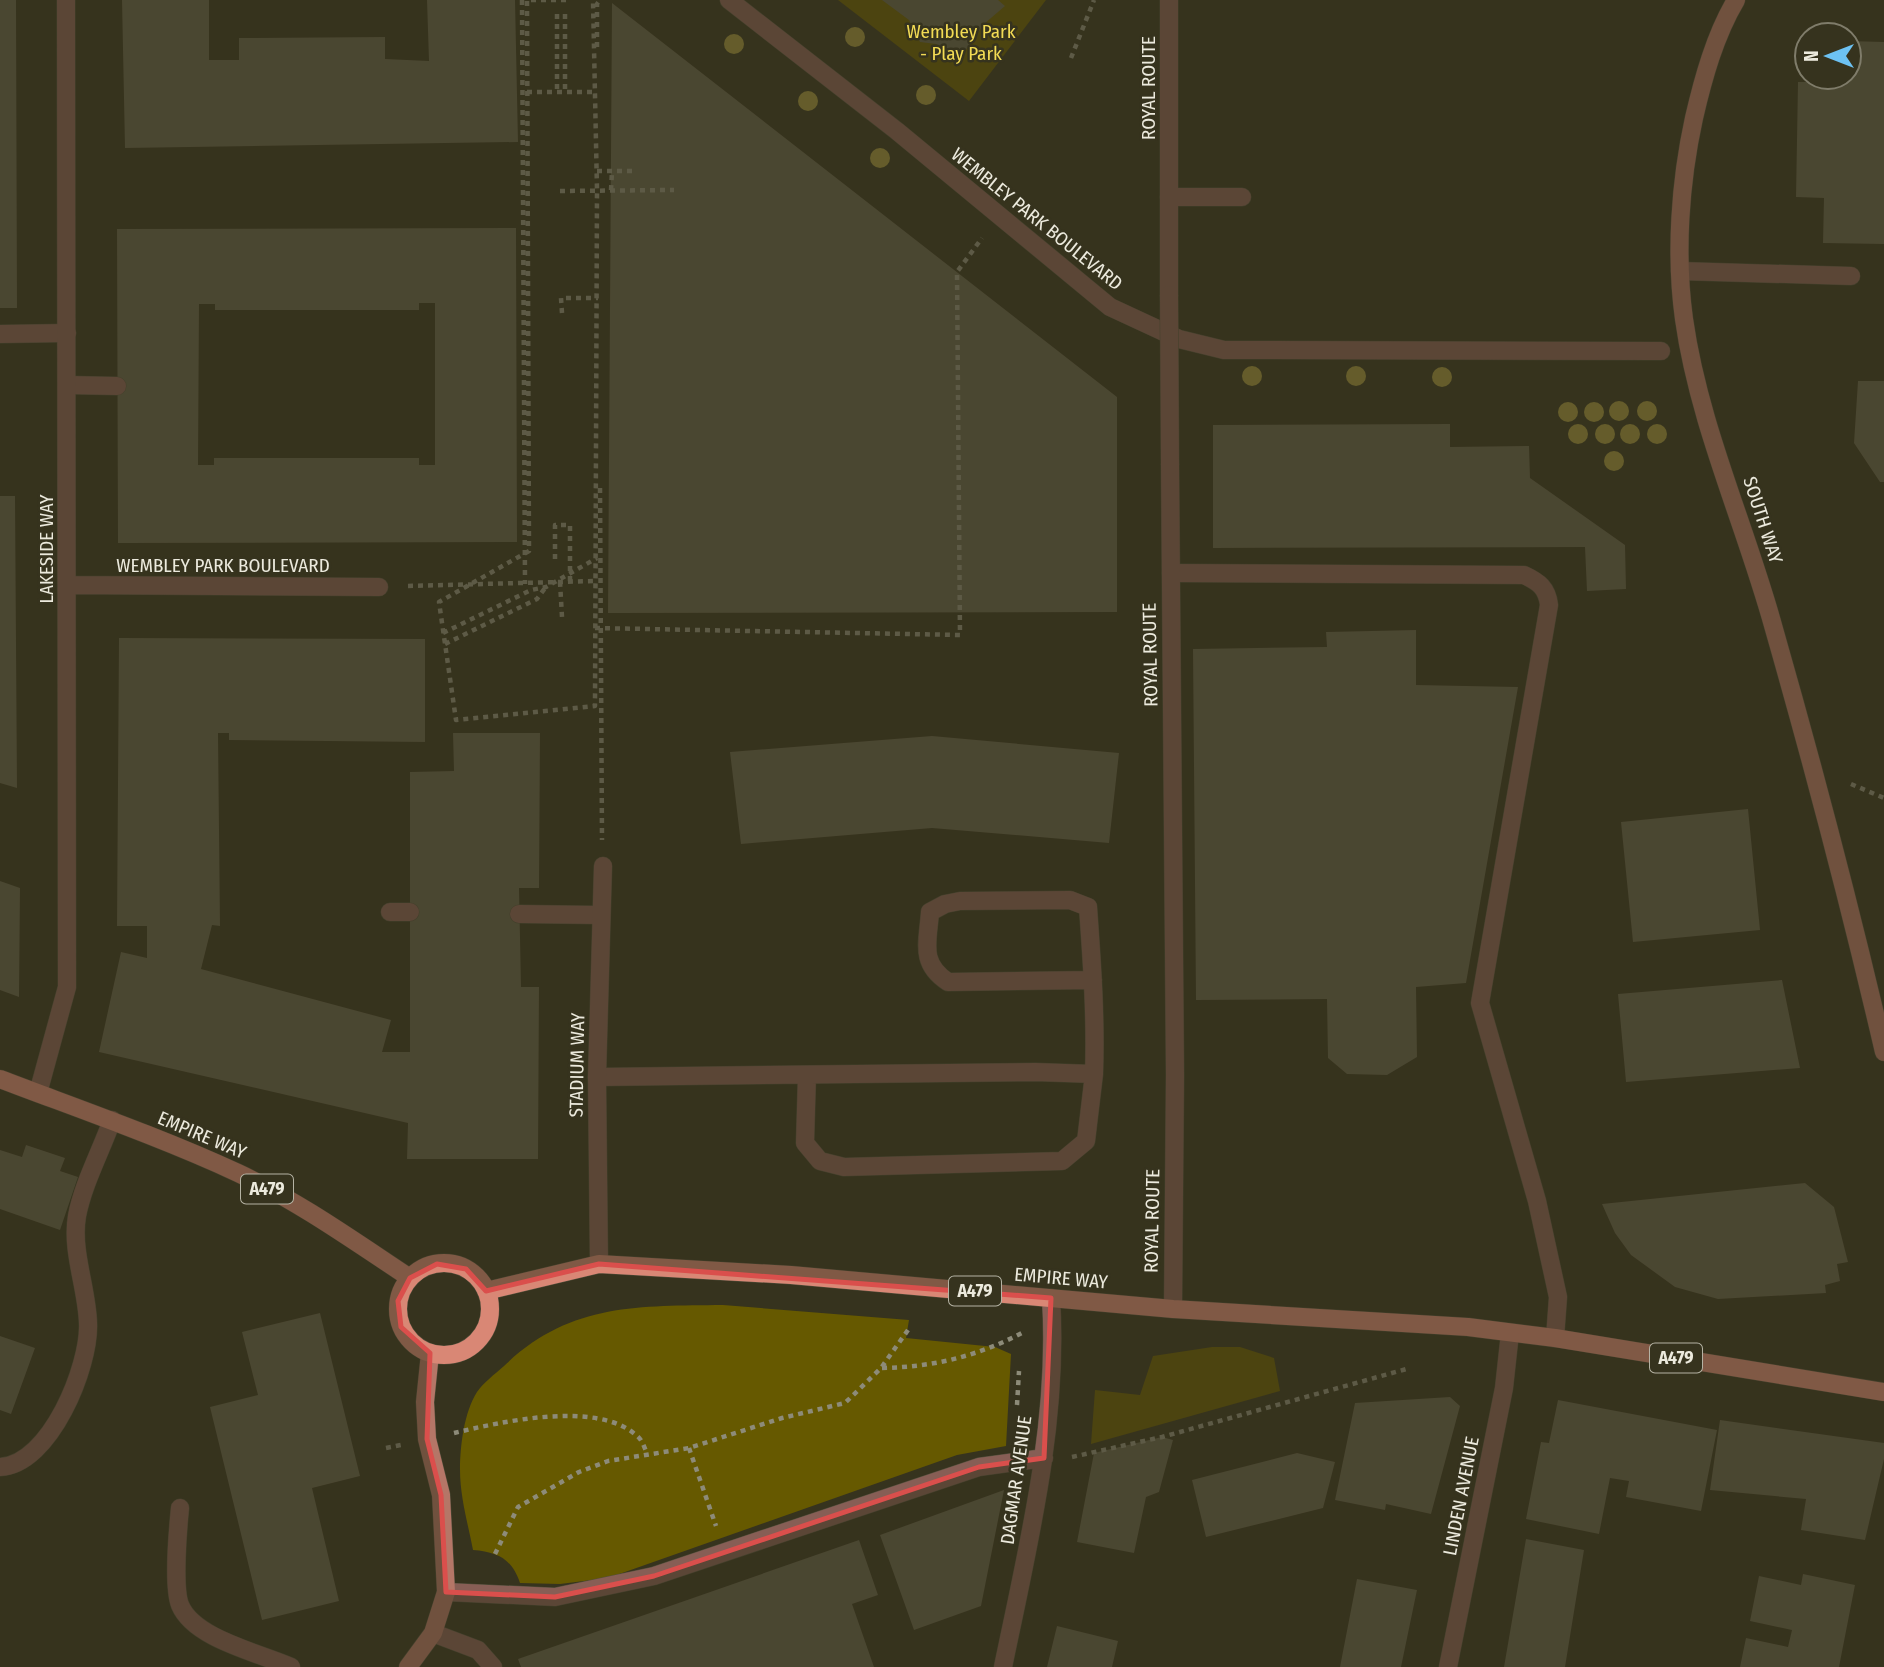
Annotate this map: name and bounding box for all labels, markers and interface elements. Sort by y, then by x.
park label: Wembley Park - Play Park [906,20,1016,65]
north arrow [1793,21,1863,91]
street label: ROYAL ROUTE [1137,36,1160,140]
text: N [1800,50,1823,62]
street label: WEMBLEY PARK BOULEVARD [947,143,1127,295]
street label: SOUTH WAY [1738,474,1788,567]
street label: LAKESIDE WAY [35,494,58,603]
street label: WEMBLEY PARK BOULEVARD [116,554,330,577]
street label: ROYAL ROUTE [1138,603,1162,707]
street label: STADIUM WAY [565,1012,589,1118]
street label: EMPIRE WAY [154,1106,250,1164]
street label: ROYAL ROUTE [1140,1169,1164,1273]
road number: A479 [241,1174,293,1204]
street label: EMPIRE WAY [1013,1262,1109,1294]
road number: A479 [949,1276,1001,1306]
road number: A479 [1650,1344,1702,1372]
street label: DAGMAR AVENUE [996,1414,1036,1546]
street label: LINDEN AVENUE [1438,1434,1484,1557]

